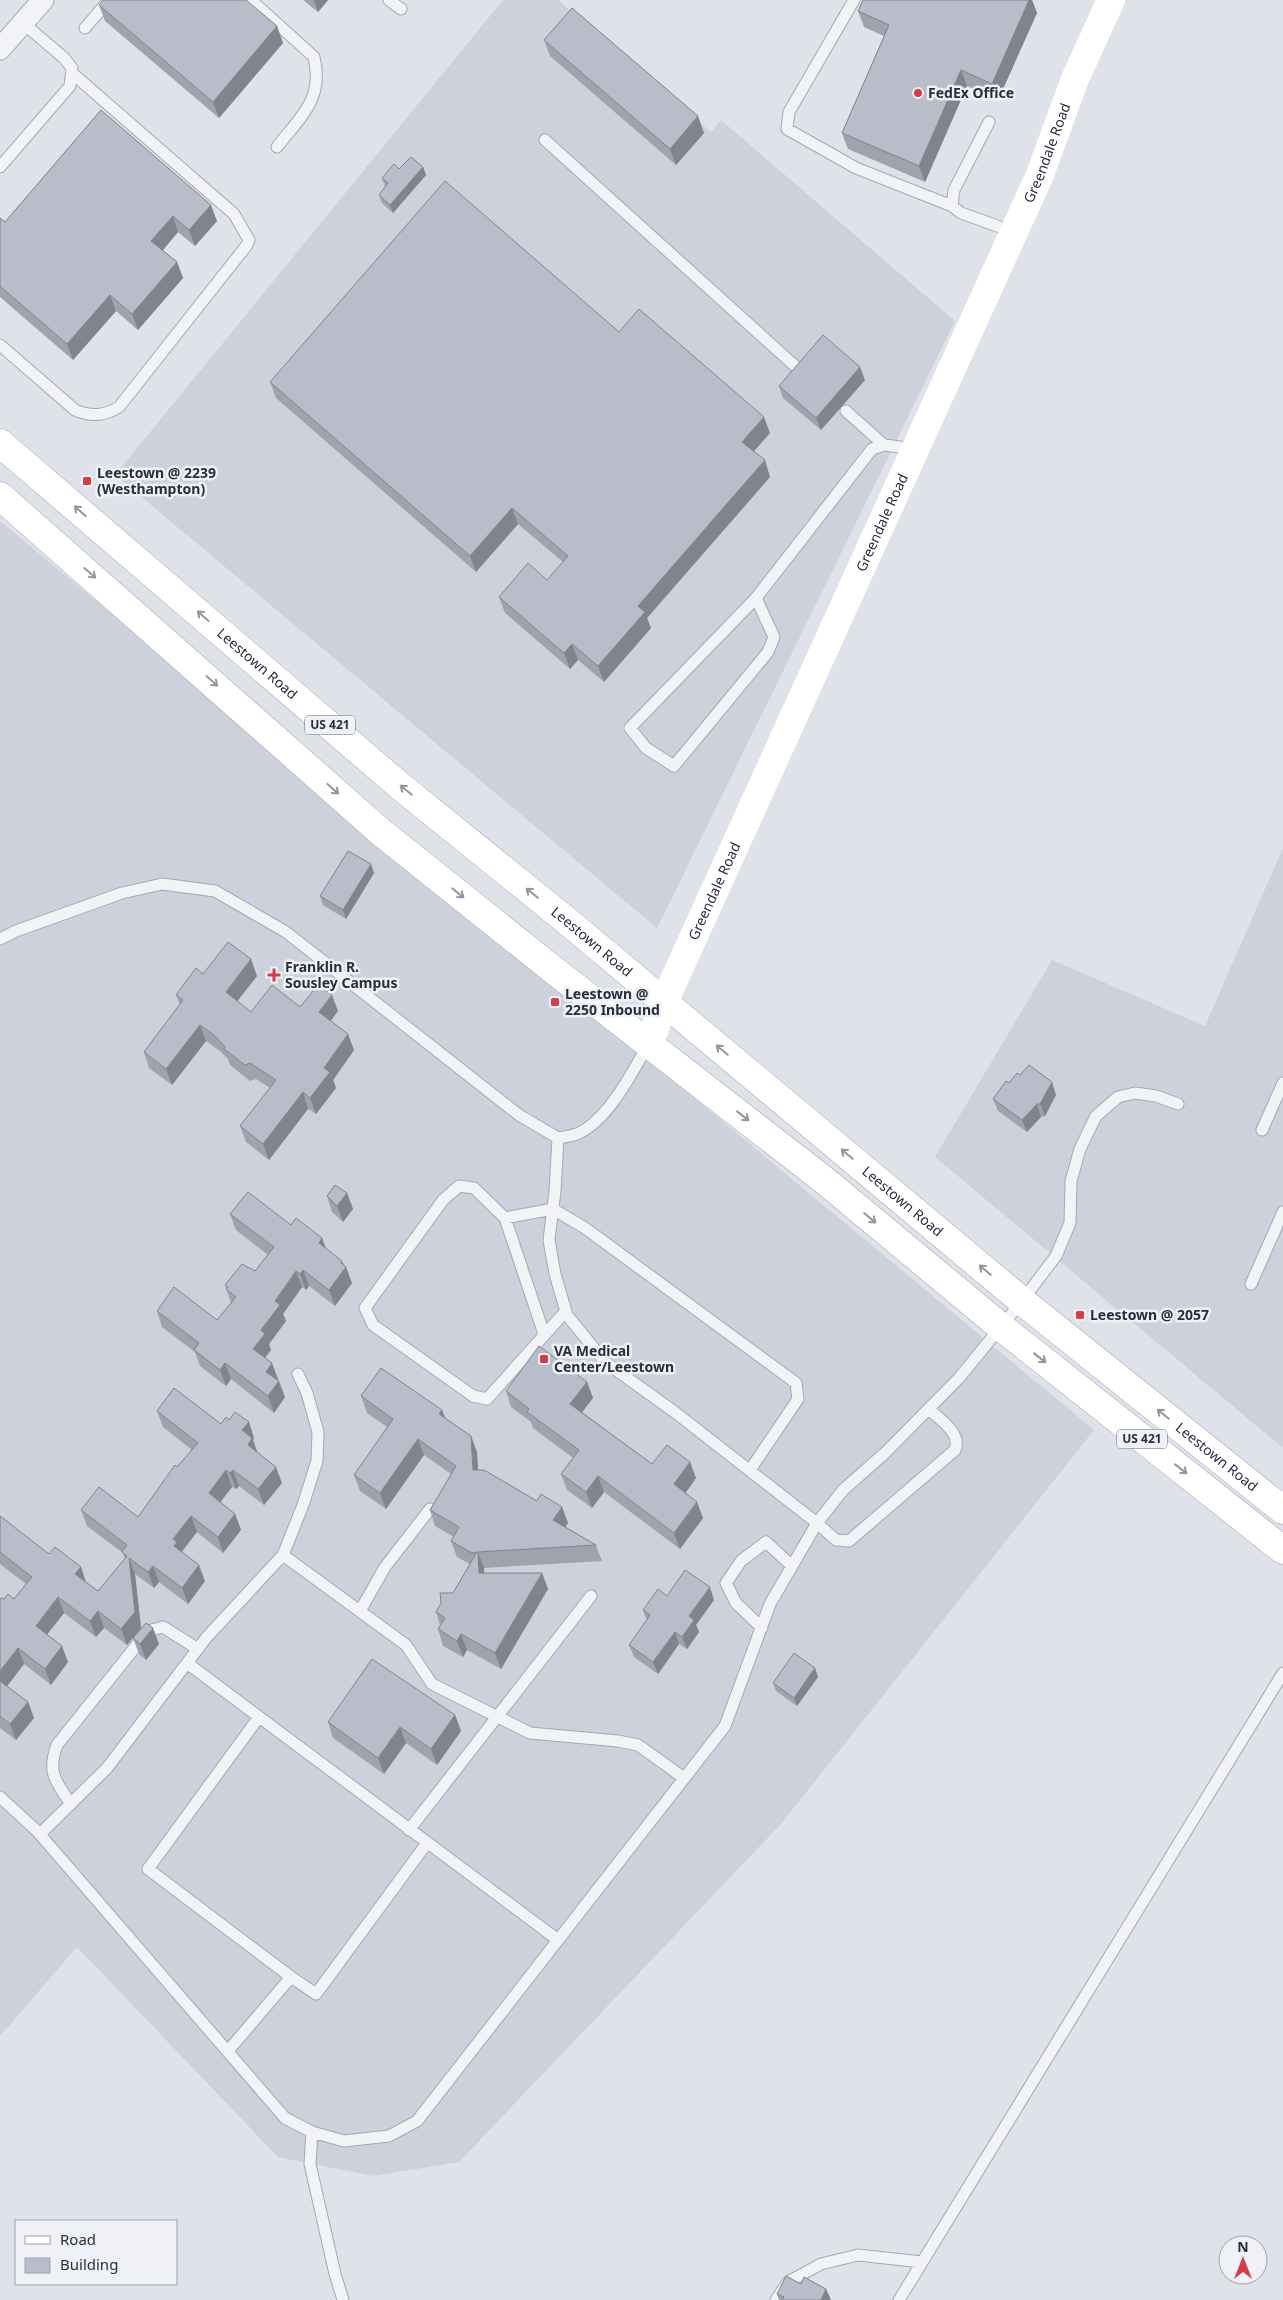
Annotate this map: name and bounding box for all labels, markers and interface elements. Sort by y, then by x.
place label: FedEx Office [928,83,1014,102]
marker: FedEx Office [912,87,924,99]
street label: Greendale Road [1019,100,1074,206]
place label: Leestown @ 2239 (Westhampton) [97,463,216,498]
street label: Greendale Road [851,470,912,574]
marker: Leestown @ 2239 (Westhampton) [81,475,93,487]
one-way arrow [74,505,87,516]
one-way arrow [83,568,96,579]
one-way arrow [197,611,210,622]
street label: Leestown Road [213,623,302,703]
one-way arrow [205,675,218,686]
road number: US 421 [305,716,355,734]
one-way arrow [327,783,340,795]
one-way arrow [400,785,413,796]
street label: Greendale Road [683,839,744,943]
one-way arrow [526,887,539,898]
one-way arrow [451,888,464,899]
street label: Leestown Road [548,902,637,981]
place label: Franklin R. Sousley Campus [285,957,397,992]
marker: Franklin R. Sousley Campus [267,968,281,982]
place label: Leestown @ 2250 Inbound [565,984,660,1019]
marker: Leestown @ 2250 Inbound [549,996,561,1008]
one-way arrow [716,1045,729,1056]
one-way arrow [736,1111,749,1122]
one-way arrow [841,1149,854,1160]
street label: Leestown Road [858,1162,948,1240]
one-way arrow [863,1213,876,1224]
one-way arrow [979,1265,992,1276]
place label: Leestown @ 2057 [1090,1305,1209,1324]
marker: Leestown @ 2057 [1074,1309,1086,1321]
place label: VA Medical Center/Leestown [554,1341,674,1376]
one-way arrow [1033,1352,1046,1363]
marker: VA Medical Center/Leestown [538,1353,550,1365]
one-way arrow [1157,1408,1170,1419]
street label: Leestown Road [1172,1418,1262,1495]
road number: US 421 [1117,1430,1167,1448]
one-way arrow [1174,1464,1187,1475]
legend [15,2220,178,2285]
text: Road [60,2229,96,2249]
north arrow [1218,2235,1268,2285]
text: N [1237,2237,1249,2256]
text: Building [60,2254,118,2274]

